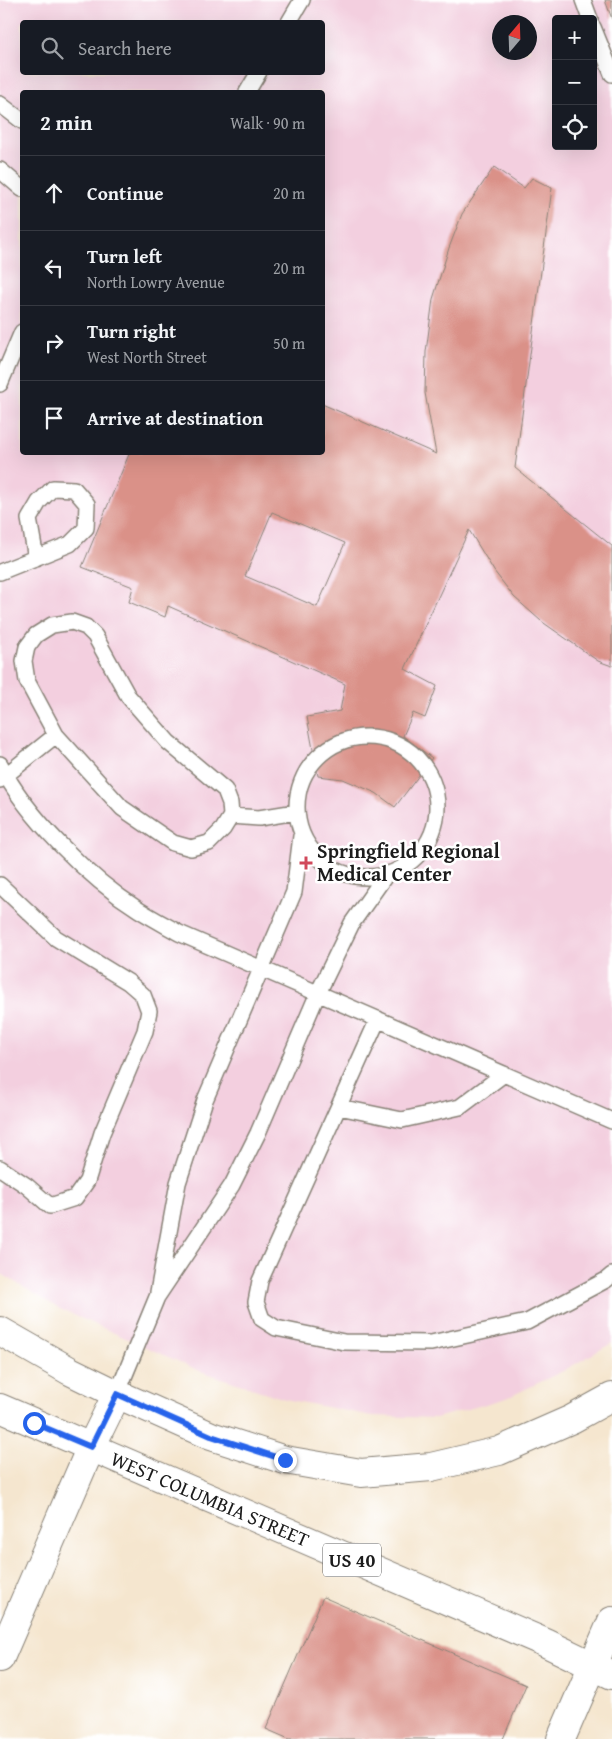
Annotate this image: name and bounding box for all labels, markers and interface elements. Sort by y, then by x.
north arrow [492,15,537,60]
map controls [552,15,597,150]
button: + [552,15,597,60]
search box [20,20,325,75]
icon: search [38,34,66,62]
text: Search here [78,34,172,62]
button: − [552,60,597,105]
button: locate [552,105,597,150]
text: 2 min [40,107,92,138]
text: Walk · 90 m [230,111,305,135]
icon: ahead [40,179,68,207]
text: Continue [87,179,164,207]
text: 20 m [273,181,305,205]
text: Turn left [87,242,162,270]
icon: left [40,254,68,282]
text: 20 m [273,256,305,280]
text: North Lowry Avenue [87,270,225,294]
text: Turn right [87,317,176,345]
icon: right [40,329,68,357]
text: 50 m [273,331,305,355]
text: West North Street [87,345,207,369]
icon: arrive [40,404,68,432]
text: Arrive at destination [87,404,263,432]
place label: Springfield Regional Medical Center [317,836,500,888]
marker: Springfield Regional Medical Center [299,856,313,870]
route start [23,1412,46,1435]
street label: WEST COLUMBIA STREET [107,1444,314,1553]
route end [274,1449,297,1472]
road number: US 40 [323,1544,381,1576]

